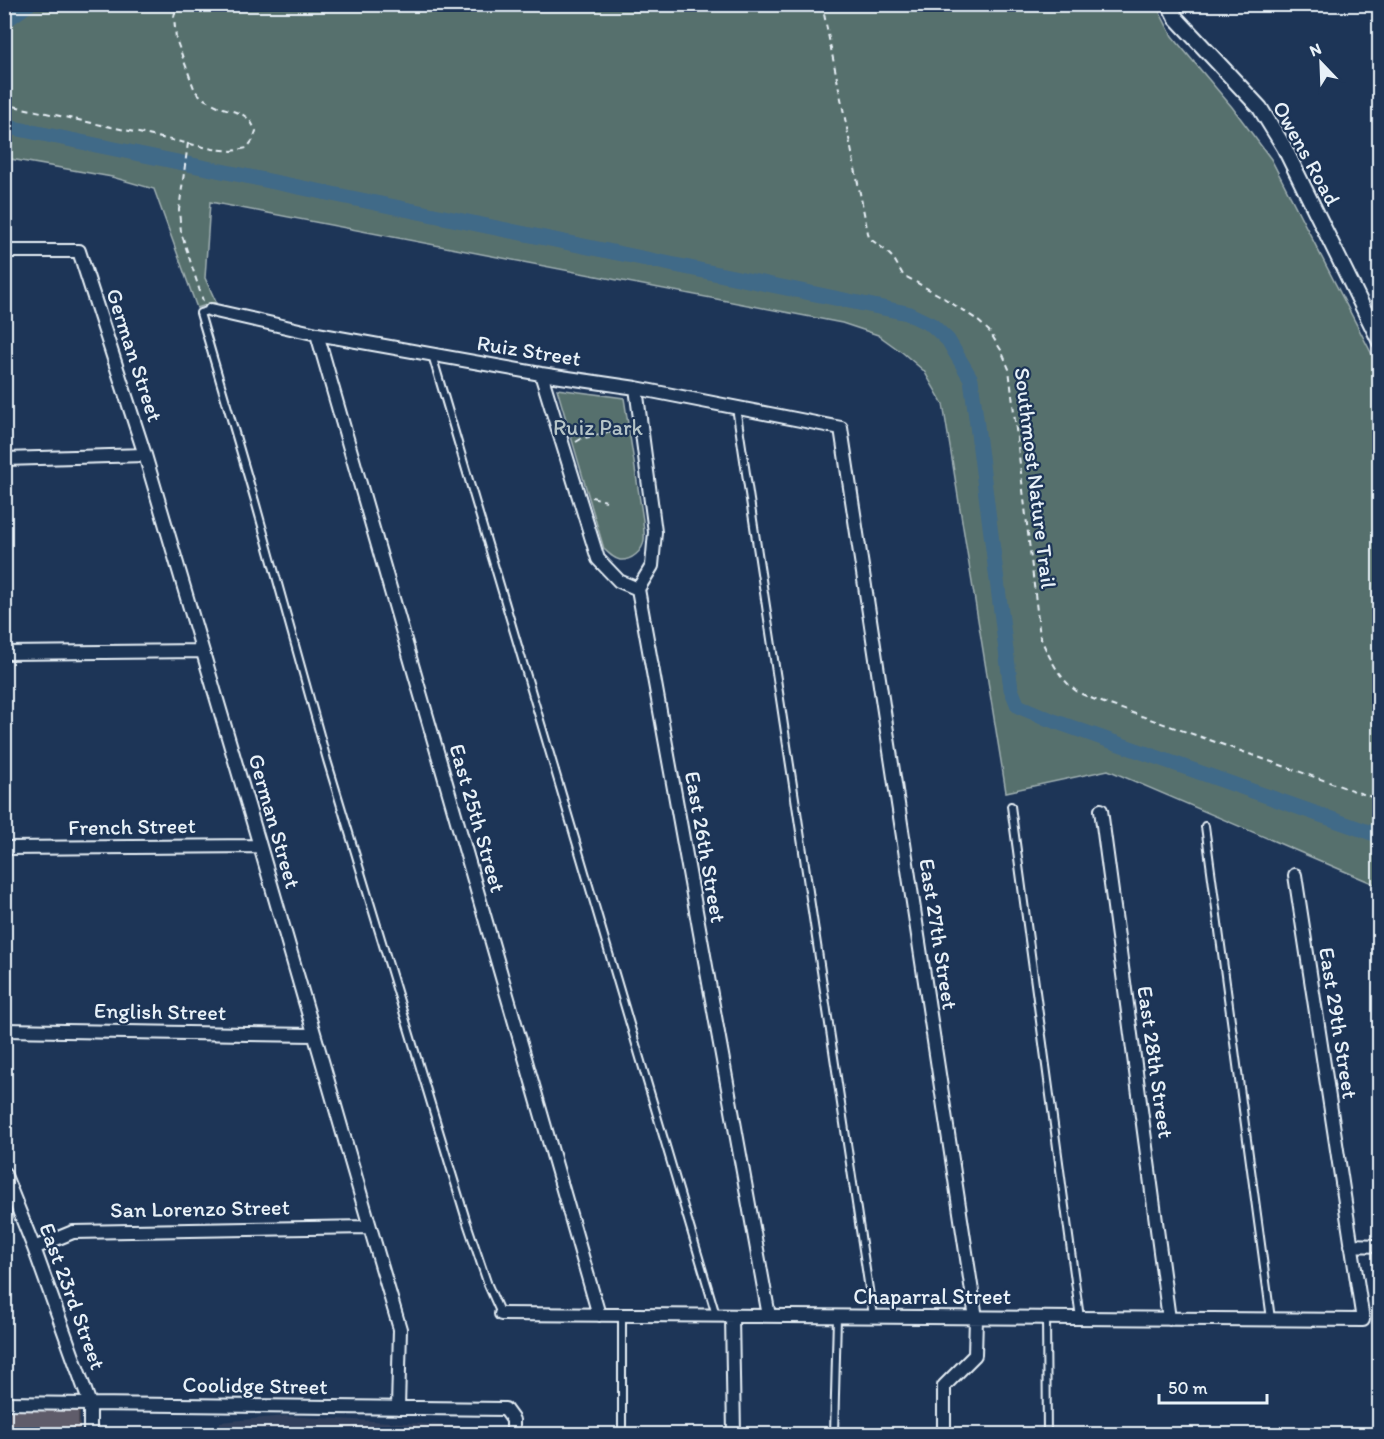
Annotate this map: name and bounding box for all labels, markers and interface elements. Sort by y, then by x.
north arrow [1291,33,1351,93]
text: N [1307,39,1324,61]
street label: Owens Road [1267,96,1346,211]
street label: German Street [100,285,169,425]
street label: Ruiz Street [475,329,583,372]
street label: Southmost Nature Trail [1009,366,1062,590]
park label: Ruiz Park [553,414,644,441]
street label: East 25th Street [443,741,512,896]
street label: German Street [242,751,307,892]
street label: East 26th Street [679,769,732,925]
street label: French Street [68,812,196,841]
street label: East 27th Street [913,857,964,1012]
street label: East 29th Street [1313,945,1364,1101]
street label: East 28th Street [1131,984,1180,1140]
street label: English Street [94,997,226,1026]
street label: San Lorenzo Street [110,1193,290,1224]
street label: East 23rd Street [33,1219,112,1373]
street label: Chaparral Street [853,1283,1011,1310]
scale bar [1159,1367,1267,1405]
street label: Coolidge Street [182,1371,328,1400]
text: 50 m [1168,1377,1208,1399]

